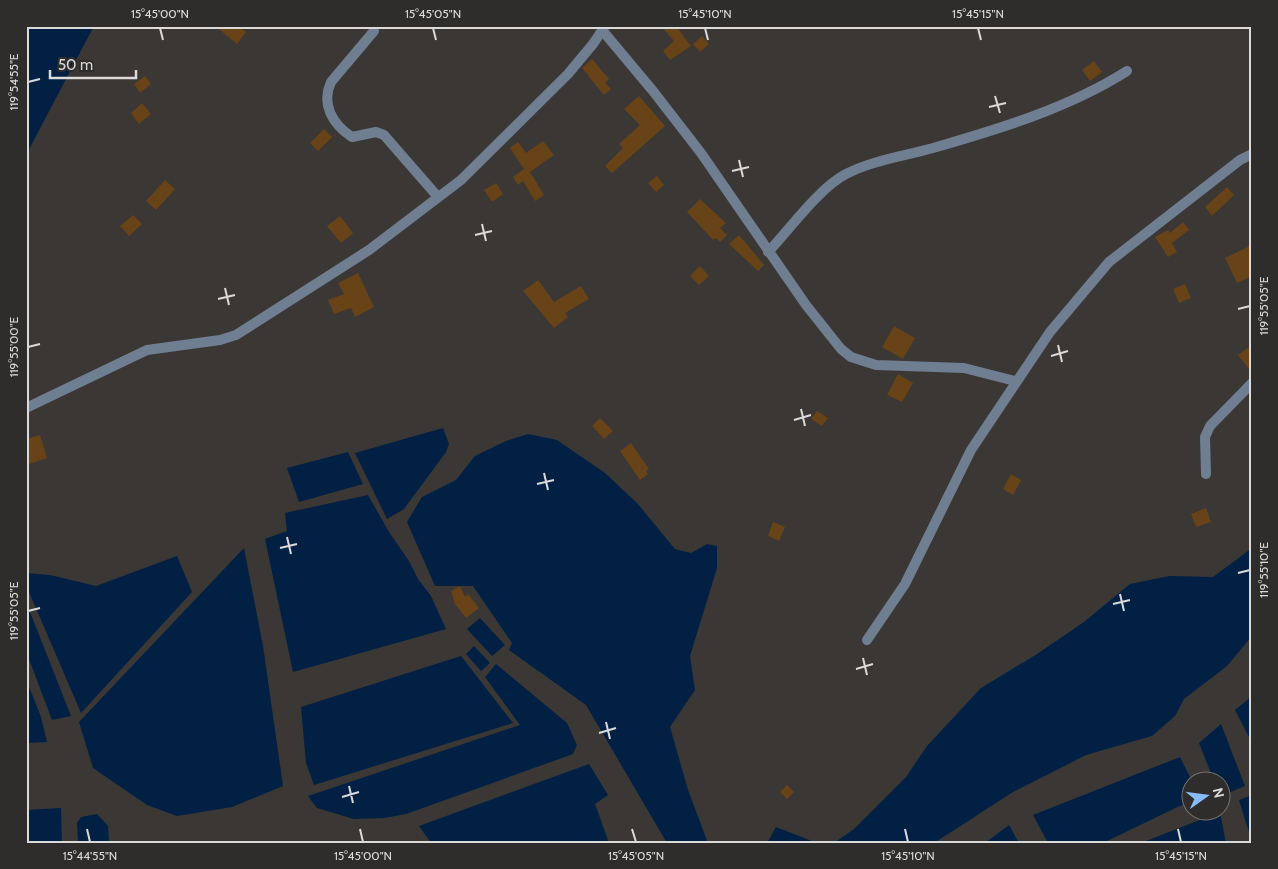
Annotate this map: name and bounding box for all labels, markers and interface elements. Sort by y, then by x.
text: 15°45'00"N [131,6,189,21]
text: 15°45'05"N [405,6,461,21]
text: 15°45'10"N [678,6,732,21]
text: 15°45'15"N [952,6,1004,21]
scale bar [50,48,136,80]
text: 119°54'55"E [6,53,21,110]
text: 50 m [58,56,93,74]
text: 119°55'05"E [1256,276,1271,335]
text: 119°55'00"E [6,316,21,377]
text: 119°55'10"E [1256,542,1271,598]
text: 119°55'05"E [6,581,21,640]
north arrow [1180,772,1230,822]
text: N [1209,786,1229,800]
text: 15°44'55"N [63,848,117,863]
text: 15°45'00"N [334,848,392,863]
text: 15°45'05"N [608,848,664,863]
text: 15°45'10"N [881,848,935,863]
text: 15°45'15"N [1155,848,1207,863]

